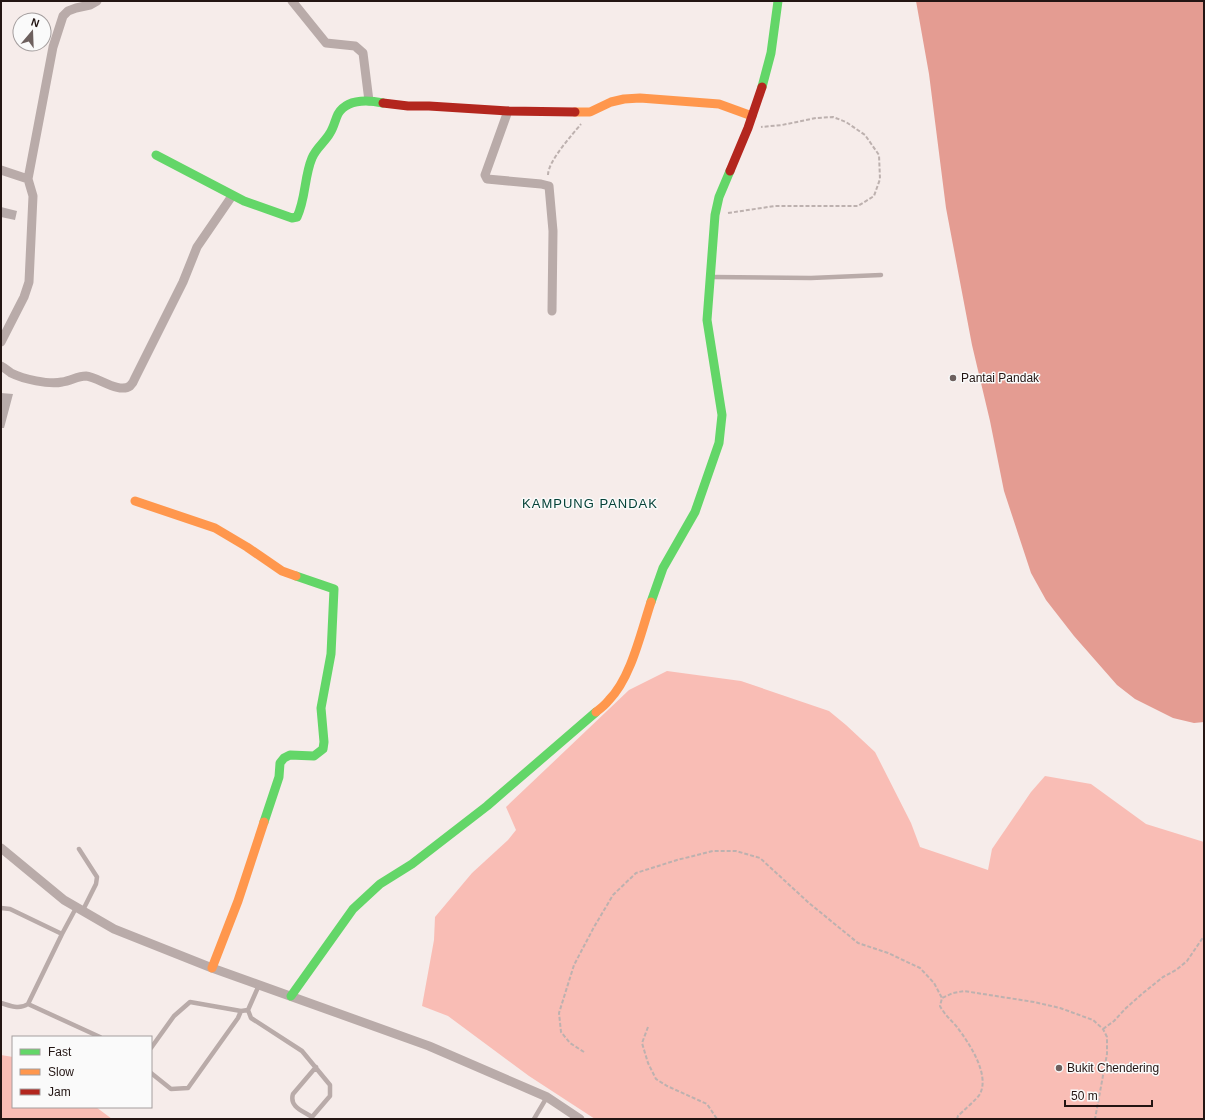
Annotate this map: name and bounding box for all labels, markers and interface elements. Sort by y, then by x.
north arrow [12,12,52,52]
text: N [30,16,41,30]
place label: Pantai Pandak [961,371,1040,385]
marker: Pantai Pandak [948,373,958,383]
district label: KAMPUNG PANDAK [522,496,658,511]
legend [12,1036,152,1108]
text: Fast [48,1045,72,1059]
place label: Bukit Chendering [1067,1061,1159,1075]
marker: Bukit Chendering [1054,1063,1064,1073]
text: Slow [48,1065,74,1079]
scale bar [1065,1082,1152,1108]
text: Jam [48,1085,71,1099]
text: 50 m [1071,1089,1098,1103]

